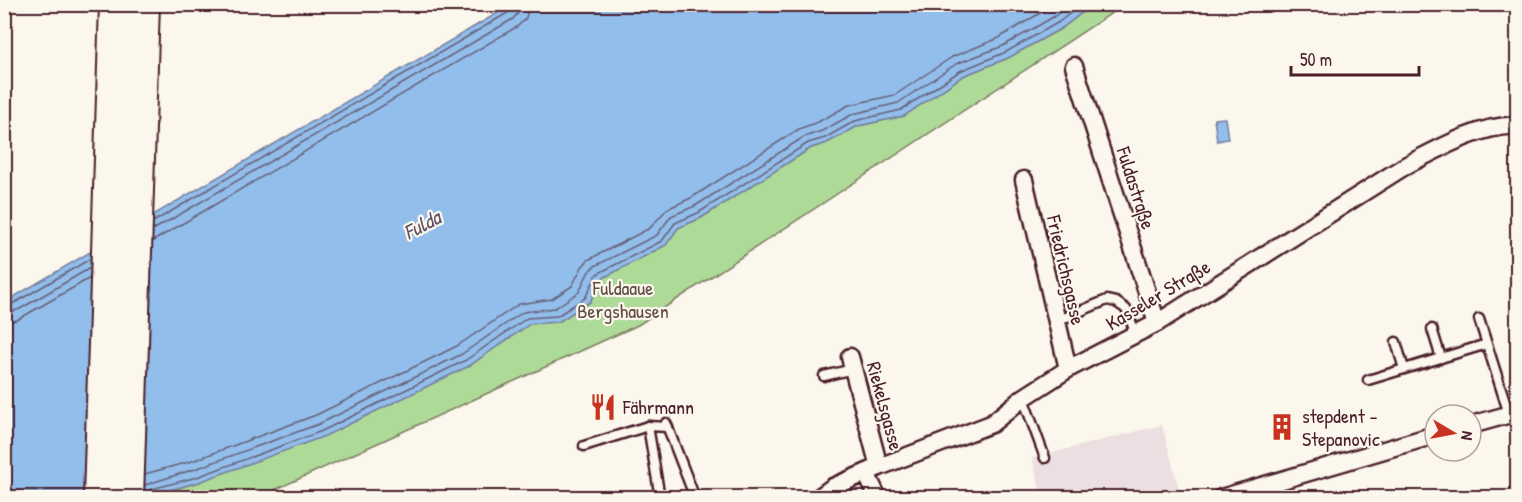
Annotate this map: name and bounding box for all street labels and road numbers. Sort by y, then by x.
street label: Fuldastraße [1110,142,1162,233]
street label: Friedrichsgasse [1041,212,1092,327]
street label: Kasseler Straße [1100,253,1215,336]
street label: Riekelsgasse [861,358,910,453]

